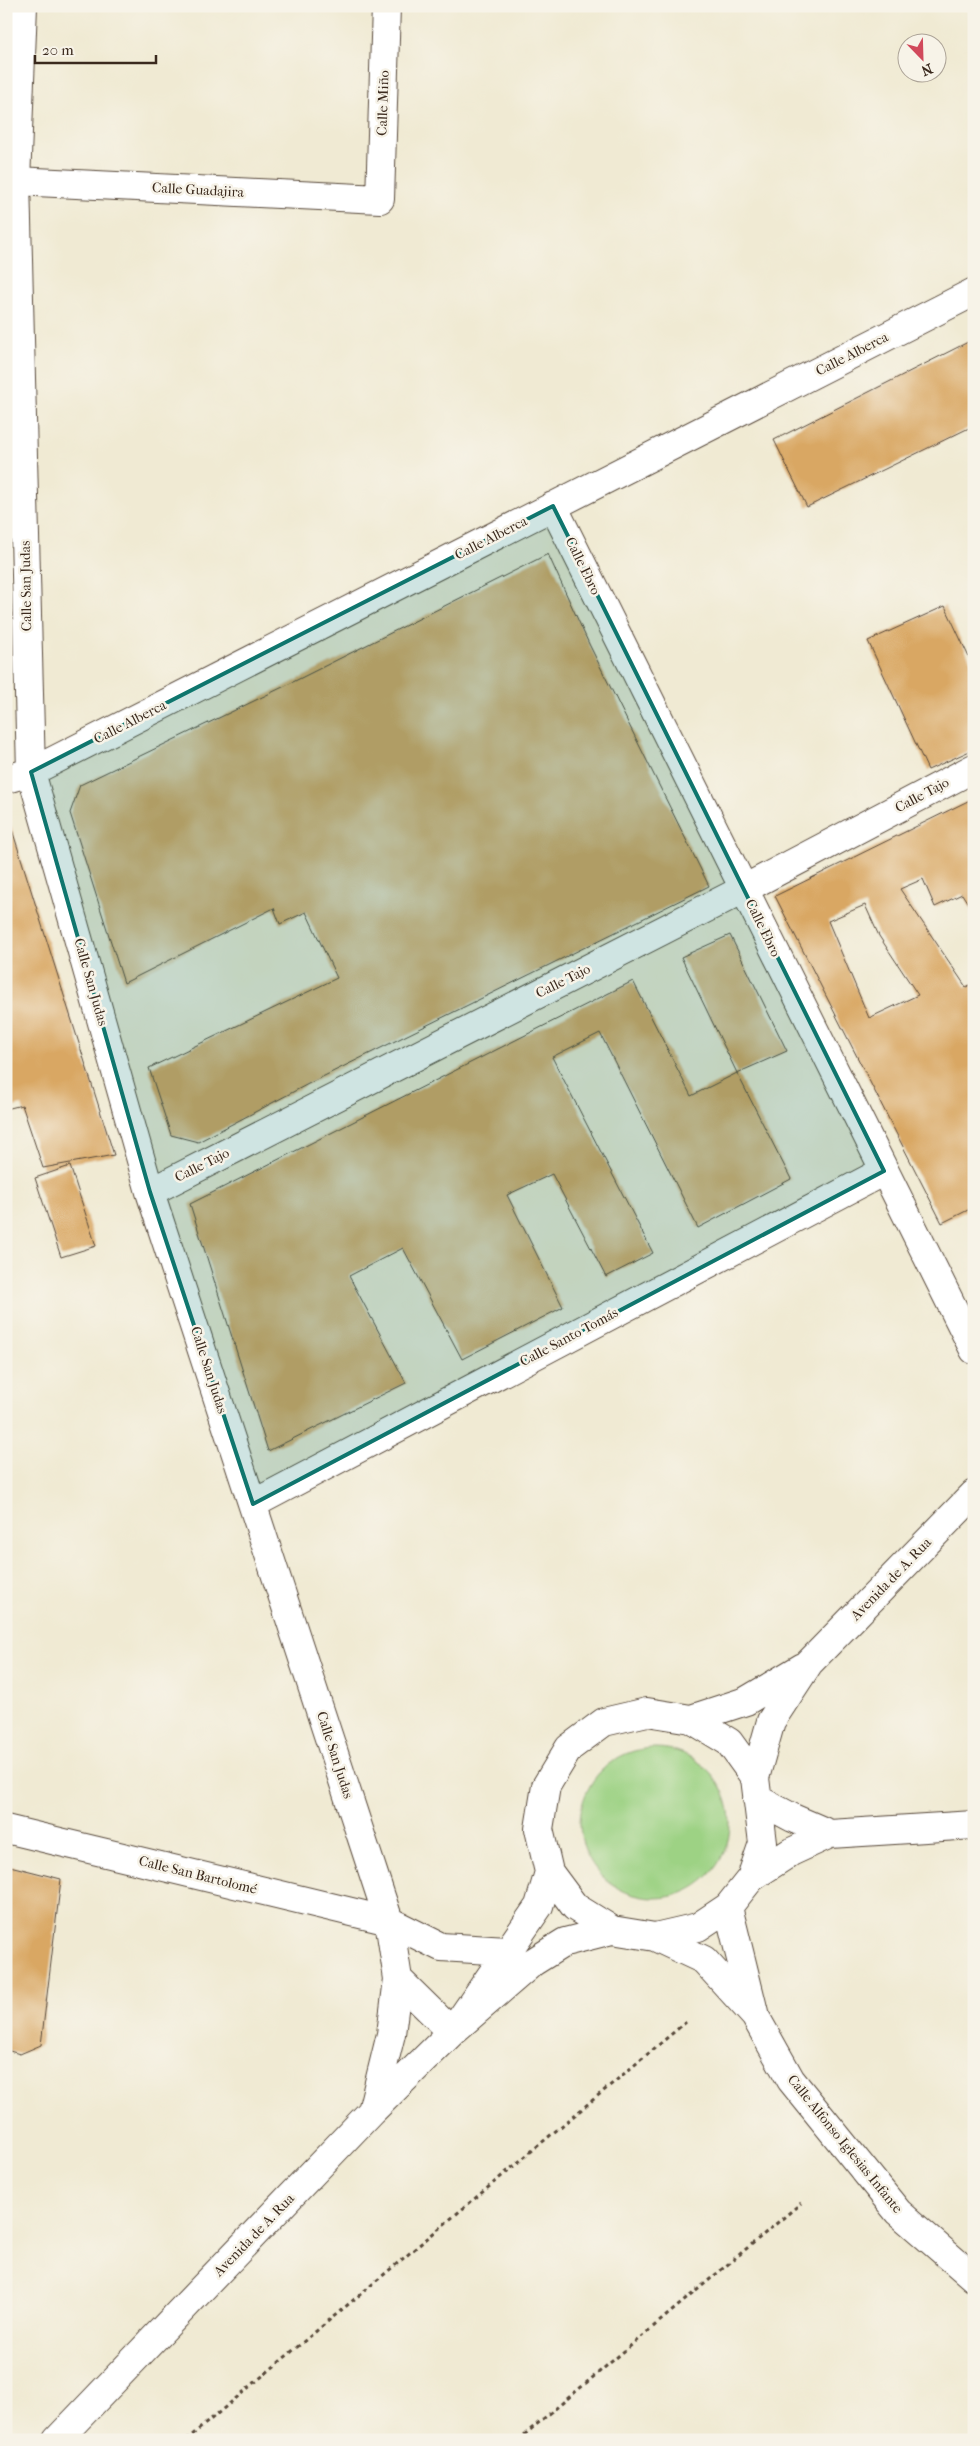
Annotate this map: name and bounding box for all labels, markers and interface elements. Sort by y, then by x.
scale bar [35,32,156,64]
north arrow [898,32,948,82]
text: 20 m [42,41,74,59]
text: N [918,60,935,80]
street label: Calle Miño [373,70,393,136]
street label: Calle Guadajira [152,179,245,201]
street label: Calle Alberca [813,328,892,380]
street label: Calle Alberca [452,512,531,564]
street label: Calle Ebro [562,534,604,598]
street label: Calle San Judas [17,541,35,631]
street label: Calle Alberca [91,696,170,748]
street label: Calle Tajo [892,774,952,816]
street label: Calle Ebro [742,896,784,960]
street label: Calle San Judas [70,936,112,1028]
street label: Calle Tajo [533,960,593,1002]
street label: Calle Tajo [172,1144,232,1186]
street label: Calle Santo Tomás [517,1304,621,1370]
street label: Calle San Judas [187,1324,231,1416]
street label: Avenida de A. Rua [846,1534,935,1625]
street label: Calle San Judas [313,1709,357,1801]
street label: Calle San Bartolomé [137,1852,259,1898]
street label: Calle Alfonso Iglesias Infante [784,2071,906,2217]
street label: Avenida de A. Rua [209,2190,298,2281]

